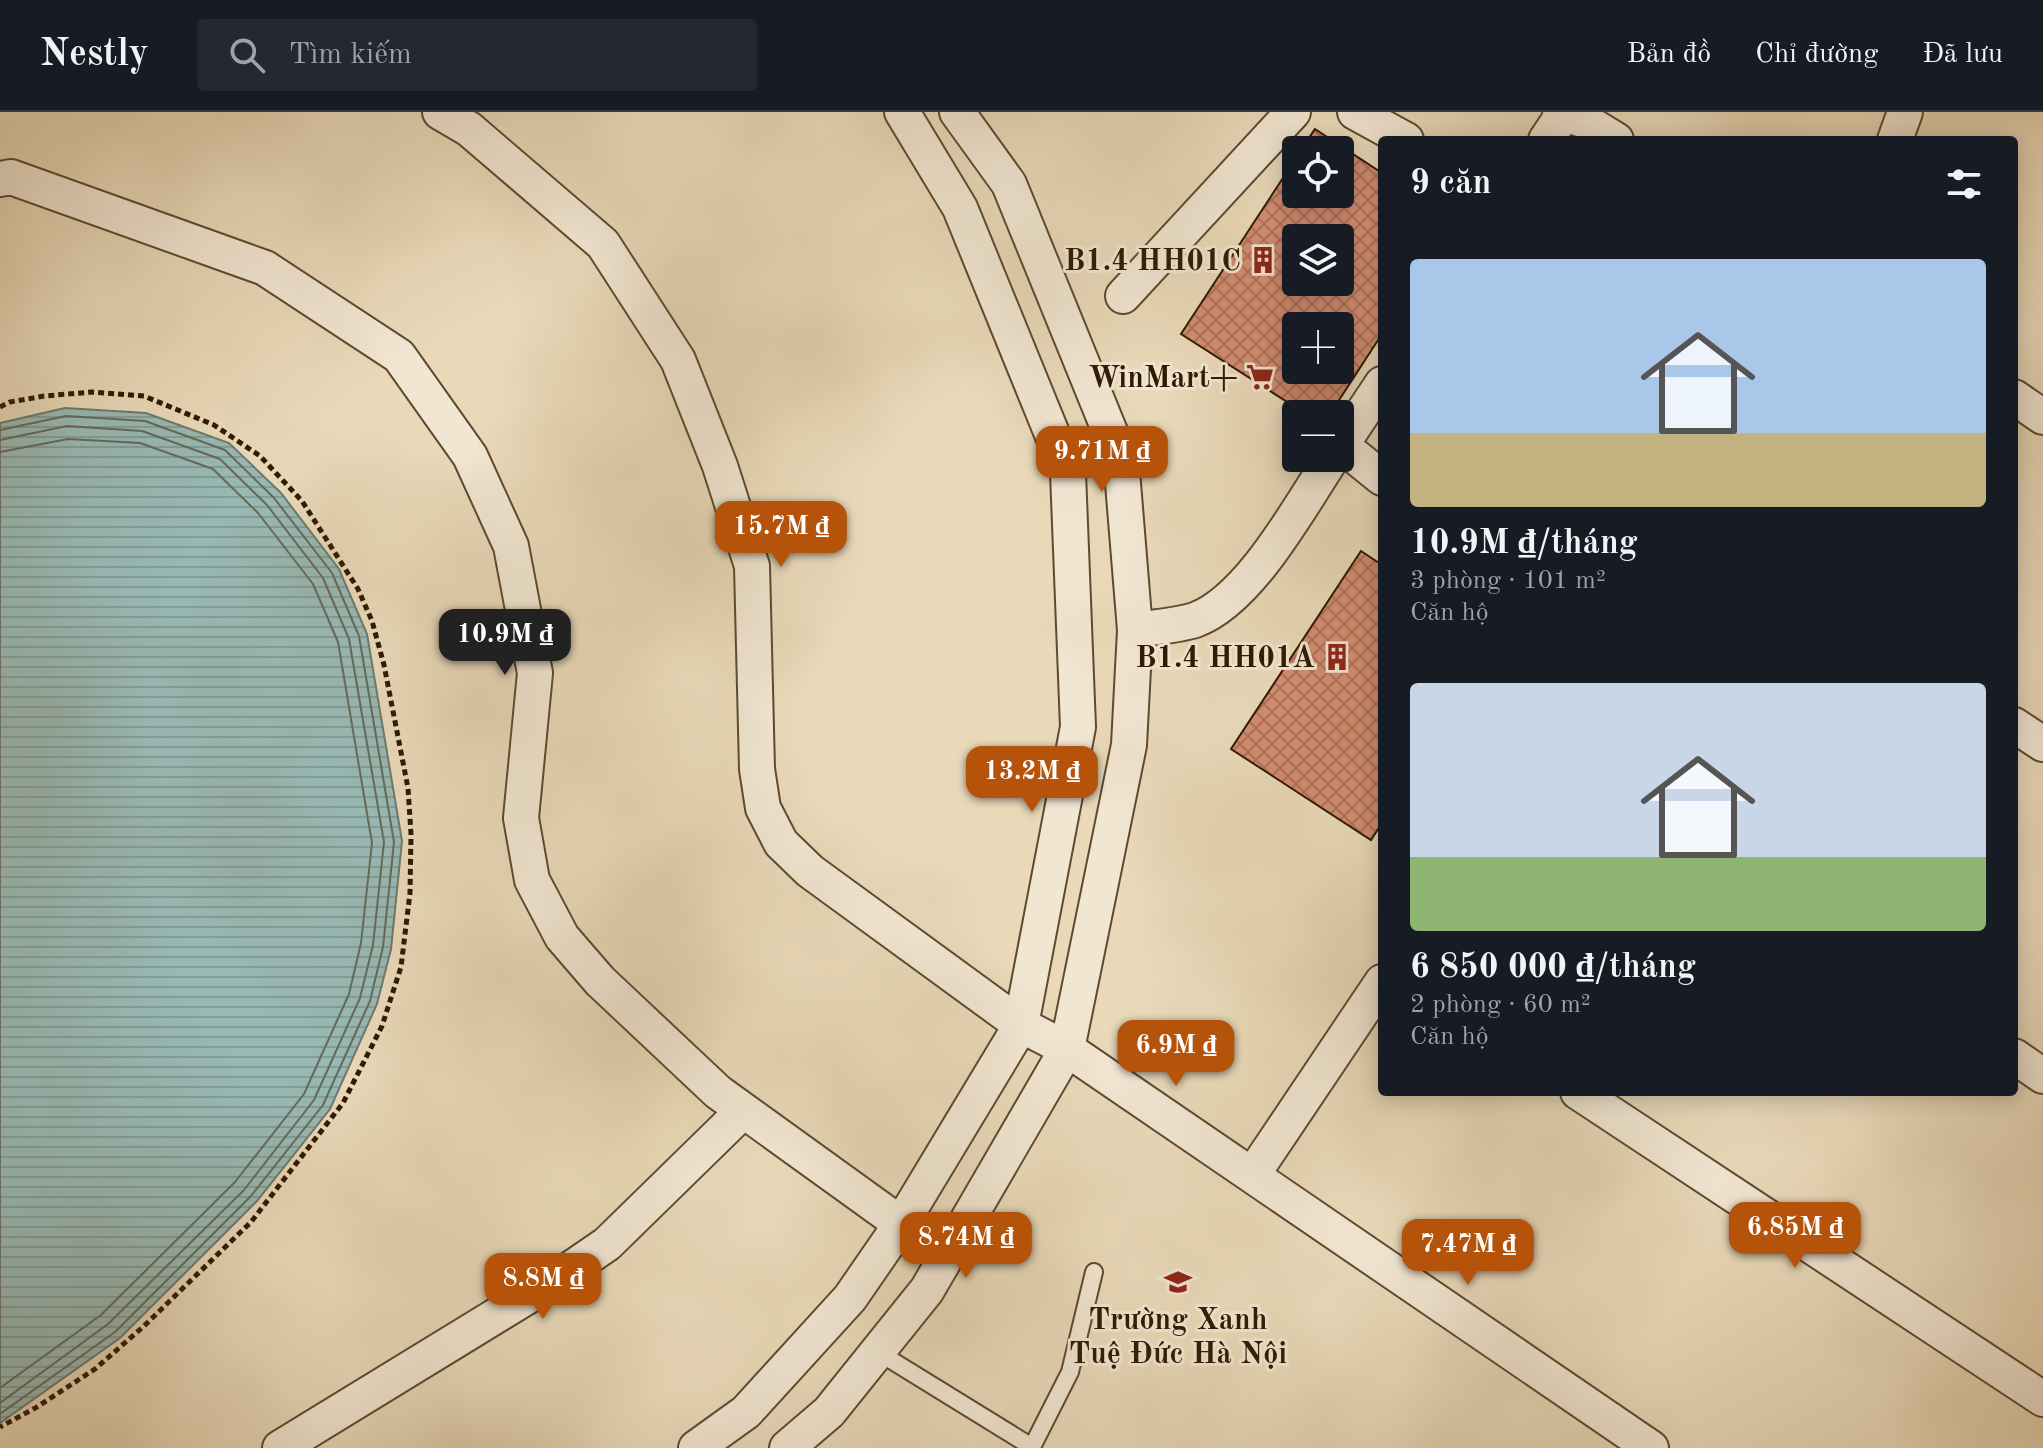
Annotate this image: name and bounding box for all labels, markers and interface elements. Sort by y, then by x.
search box [197,19,757,91]
icon: search [225,33,269,77]
text: Nestly [40,36,149,74]
text: Tìm kiếm [289,40,412,70]
text: Bản đồ [1627,41,1711,69]
text: Chỉ đường [1755,41,1878,69]
text: Đã lưu [1922,41,2003,69]
map controls [1282,136,1354,472]
button: locate [1282,136,1354,208]
icon: filters [1942,162,1986,206]
text: 9 căn [1410,167,1491,201]
button: layers [1282,224,1354,296]
building icon: B1.4 HH01C [1248,245,1278,275]
place label: B1.4 HH01C [1064,247,1241,277]
icon: home [1626,311,1770,455]
button: + [1282,312,1354,384]
supermarket icon: WinMart+ [1245,362,1275,392]
place label: WinMart+ [1088,364,1238,394]
button: − [1282,400,1354,472]
pin: 9.71M ₫ [1028,426,1176,494]
text: 9.71M ₫ [1054,439,1150,465]
pin: 15.7M ₫ [707,501,855,569]
text: 15.7M ₫ [733,514,829,540]
text: 10.9M ₫/tháng [1410,527,1638,561]
text: 3 phòng · 101 m² [1410,568,1606,594]
text: Căn hộ [1410,600,1489,626]
pin: 10.9M ₫ [431,609,579,677]
text: 10.9M ₫ [457,622,553,648]
building icon: B1.4 HH01A [1322,642,1352,672]
place label: B1.4 HH01A [1135,644,1315,674]
icon: home [1626,735,1770,879]
pin: 13.2M ₫ [958,746,1106,814]
text: 13.2M ₫ [984,759,1080,785]
text: 6 850 000 ₫/tháng [1410,951,1696,985]
text: 2 phòng · 60 m² [1410,992,1591,1018]
pin: 6.9M ₫ [1111,1020,1241,1088]
text: Căn hộ [1410,1024,1489,1050]
text: 6.9M ₫ [1135,1033,1217,1059]
pin: 6.85M ₫ [1721,1202,1869,1270]
pin: 8.74M ₫ [892,1212,1040,1280]
text: 6.85M ₫ [1747,1215,1843,1241]
pin: 7.47M ₫ [1394,1219,1542,1287]
text: 8.74M ₫ [918,1225,1014,1251]
text: 7.47M ₫ [1420,1232,1516,1258]
pin: 8.8M ₫ [478,1253,608,1321]
text: 8.8M ₫ [502,1266,584,1292]
school or university icon: Trường Xanh Tuệ Đức Hà Nội [1163,1267,1193,1297]
place label: Trường Xanh Tuệ Đức Hà Nội [1069,1306,1287,1370]

